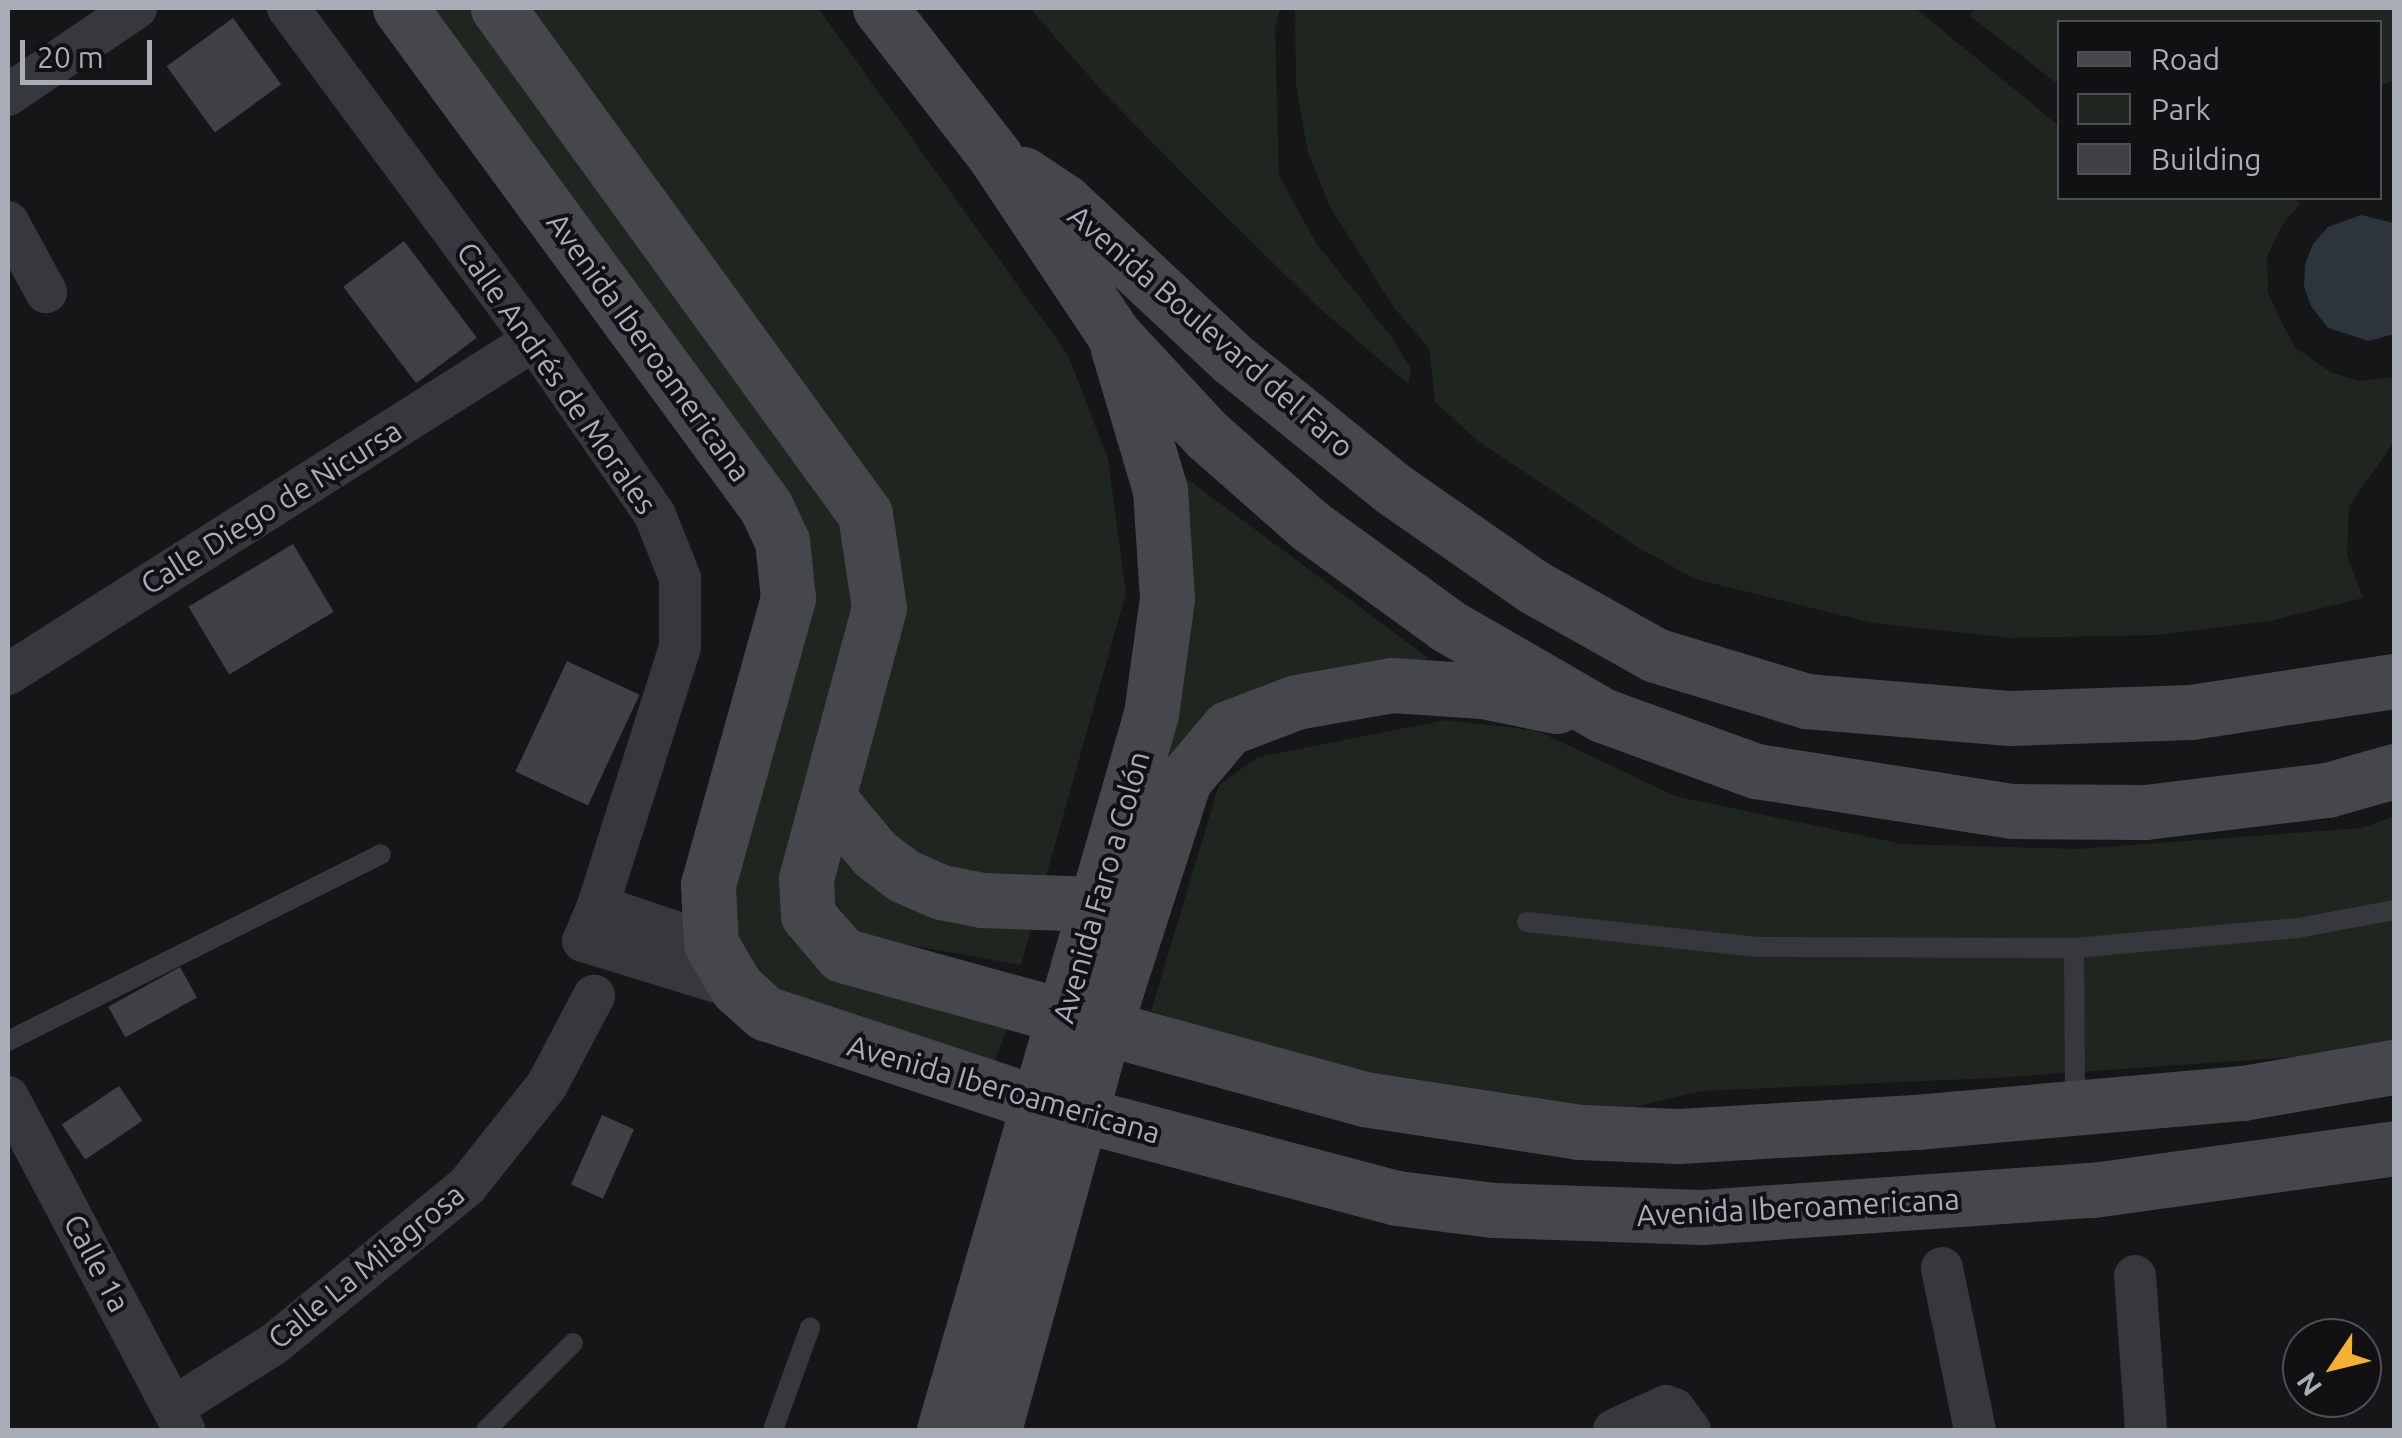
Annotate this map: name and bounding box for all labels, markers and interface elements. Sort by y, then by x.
scale bar [25,20,158,82]
legend [2057,20,2382,200]
text: 20 m [37,40,104,74]
text: Road [2151,42,2220,76]
text: Park [2151,92,2211,126]
text: Building [2151,142,2262,176]
street label: Avenida Boulevard del Faro [1061,197,1361,465]
street label: Avenida Iberoamericana [539,206,759,488]
street label: Calle Andrés de Morales [449,235,665,521]
street label: Calle Diego de Nicursa [134,412,408,602]
street label: Avenida Faro a Colón [1045,747,1157,1027]
street label: Avenida Iberoamericana [844,1027,1164,1151]
street label: Calle La Milagrosa [261,1176,471,1356]
street label: Avenida Iberoamericana [1636,1181,1960,1233]
street label: Calle 1a [56,1208,138,1318]
north arrow [2282,1318,2382,1418]
text: N [2290,1367,2327,1402]

